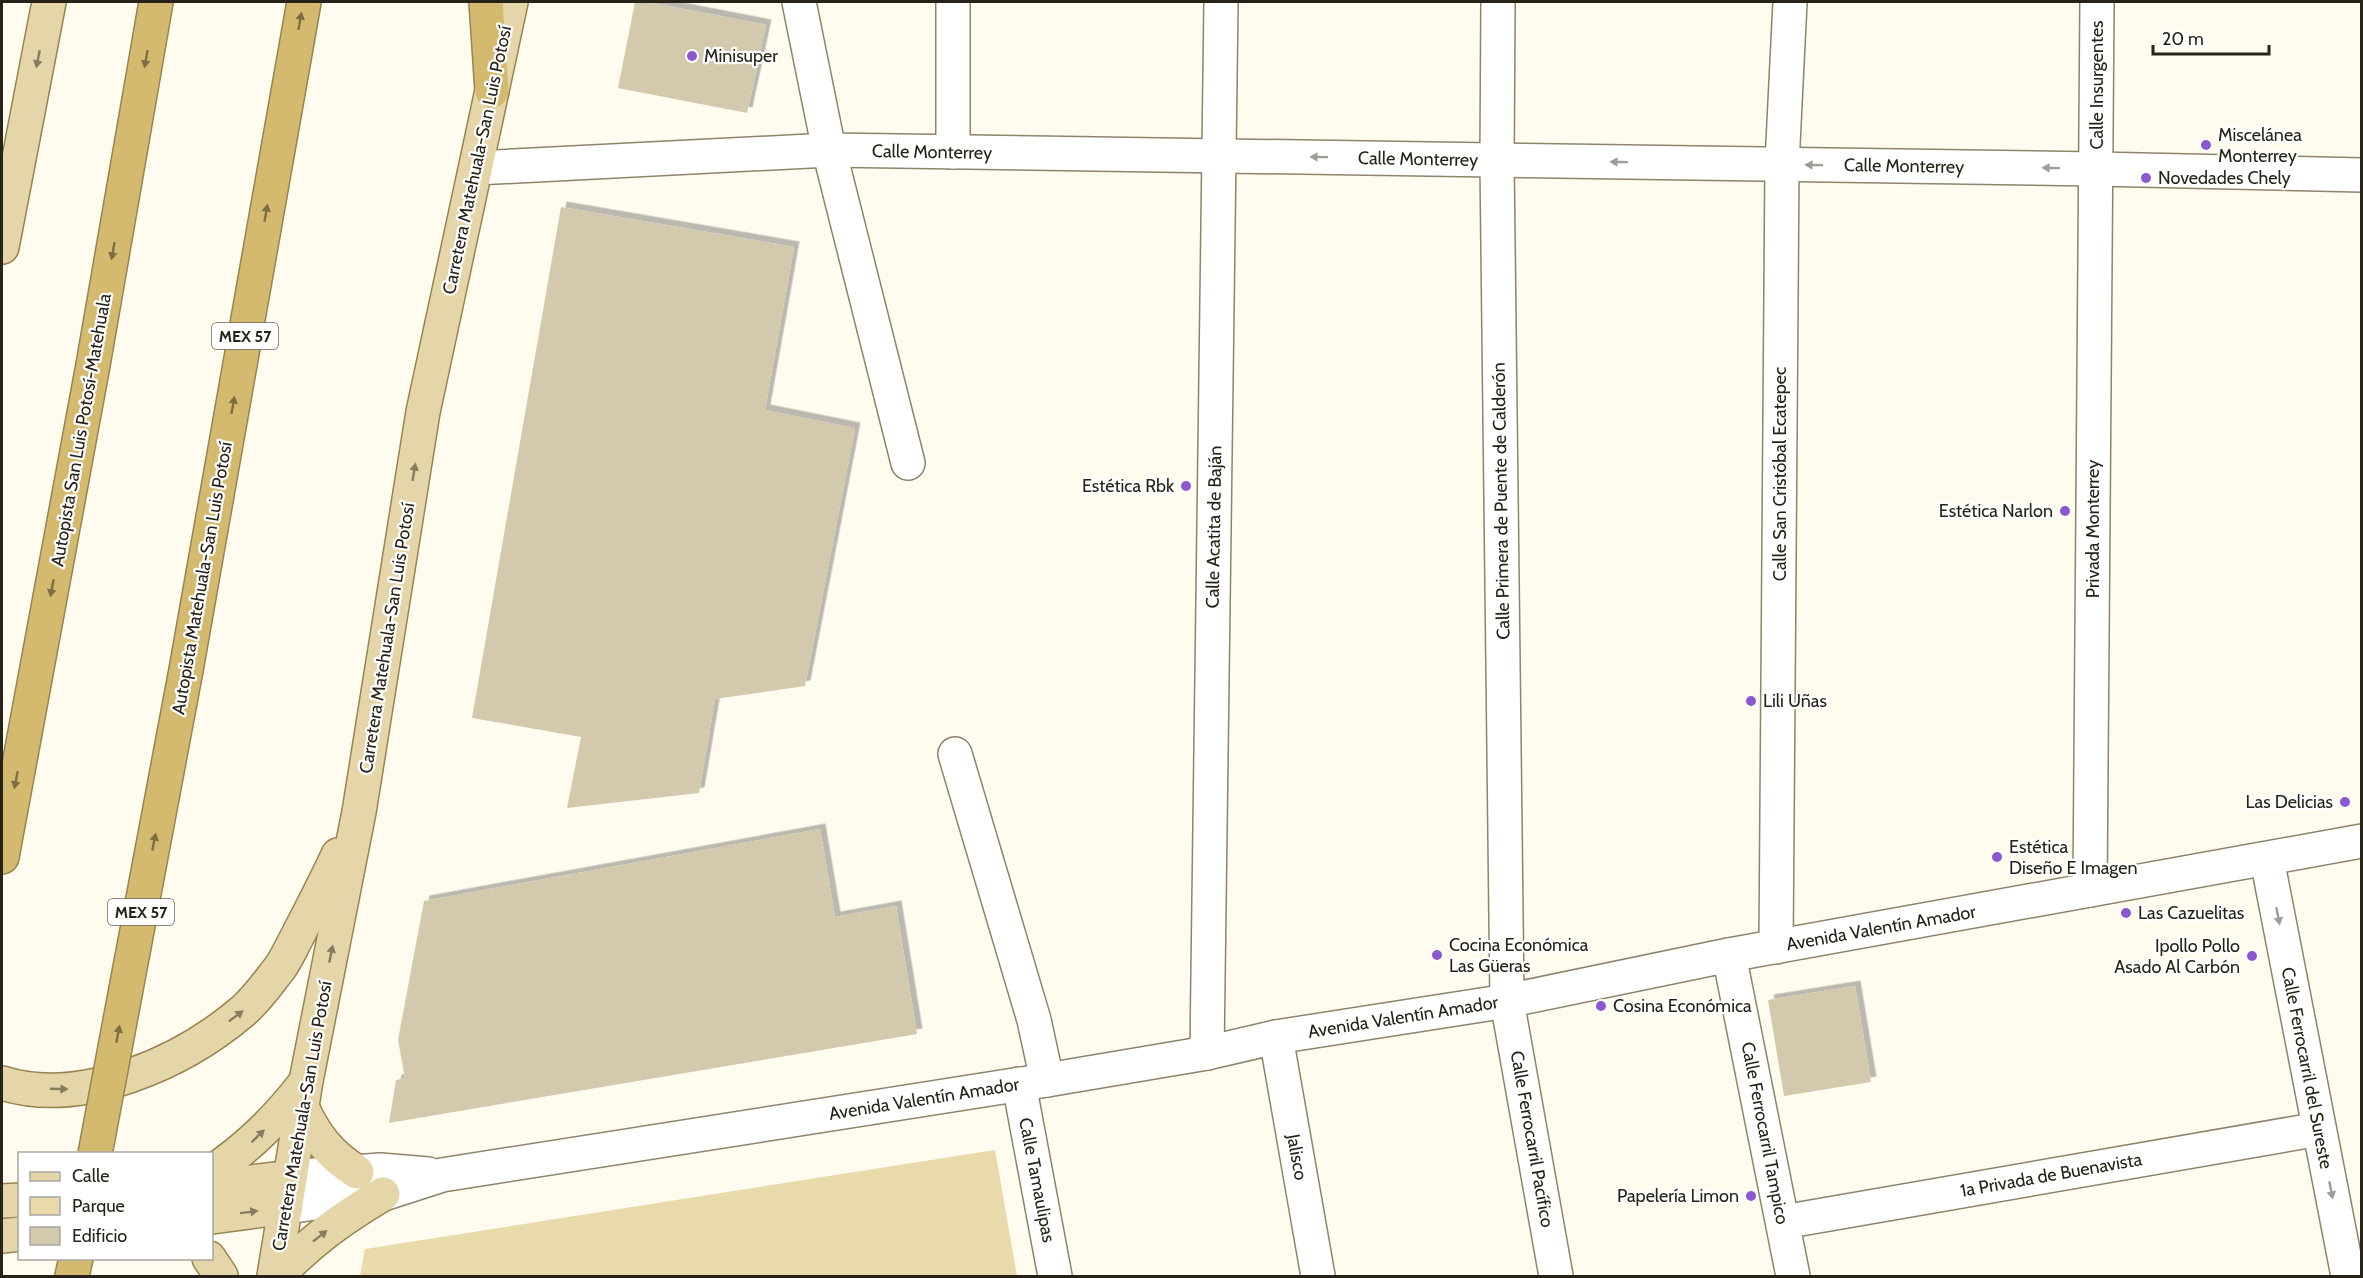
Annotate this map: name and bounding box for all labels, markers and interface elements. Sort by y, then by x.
one-way arrow [296,11,305,30]
scale bar [2153,18,2268,56]
street label: Calle Insurgentes [2086,20,2108,150]
street label: Carretera Matehuala-San Luis Potosí [438,24,516,296]
text: 20 m [2162,28,2204,50]
place label: Minisuper [704,45,778,67]
marker: Minisuper [685,49,699,63]
one-way arrow [33,50,42,69]
one-way arrow [141,50,150,69]
place label: Miscelánea Monterrey [2218,124,2302,167]
marker: Miscelánea Monterrey [2199,138,2213,152]
street label: Calle Monterrey [872,140,992,164]
street label: Calle Monterrey [1358,147,1478,171]
one-way arrow [1310,152,1329,162]
street label: Calle Monterrey [1844,154,1964,178]
one-way arrow [1610,157,1629,167]
one-way arrow [1805,160,1824,170]
one-way arrow [2042,163,2061,173]
place label: Novedades Chely [2158,167,2291,189]
marker: Novedades Chely [2139,171,2153,185]
one-way arrow [262,203,271,222]
one-way arrow [108,242,117,261]
street label: Autopista San Luis Potosí-Matehuala [46,292,116,568]
road number: MEX 57 [212,323,278,349]
street label: Calle Primera de Puente de Calderón [1488,362,1514,640]
street label: Calle San Cristóbal Ecatepec [1769,367,1791,581]
one-way arrow [228,395,237,414]
street label: Autopista Matehuala-San Luis Potosí [167,440,237,716]
street label: Calle Acatita de Baján [1202,445,1226,609]
street label: Privada Monterrey [2082,460,2104,598]
one-way arrow [409,463,418,482]
place label: Estética Rbk [1082,475,1175,497]
marker: Estética Rbk [1179,479,1193,493]
place label: Estética Narlon [1939,500,2053,522]
street label: Carretera Matehuala-San Luis Potosí [355,501,419,775]
marker: Estética Narlon [2058,504,2072,518]
one-way arrow [47,579,56,598]
place label: Lili Uñas [1763,690,1827,712]
marker: Lili Uñas [1744,694,1758,708]
one-way arrow [11,770,20,789]
place label: Las Delicias [2246,791,2333,813]
marker: Las Delicias [2338,795,2352,809]
one-way arrow [149,833,158,852]
place label: Estética Diseño E Imagen [2009,836,2138,879]
marker: Estética Diseño E Imagen [1990,850,2004,864]
road number: MEX 57 [108,899,174,925]
street label: Avenida Valentín Amador [1784,900,1978,956]
place label: Las Cazuelitas [2138,902,2244,924]
marker: Las Cazuelitas [2119,906,2133,920]
one-way arrow [2274,907,2283,926]
place label: Cocina Económica Las Güeras [1449,934,1589,977]
place label: Ipollo Pollo Asado Al Carbón [2114,935,2240,978]
one-way arrow [327,945,336,964]
marker: Cocina Económica Las Güeras [1430,948,1444,962]
marker: Ipollo Pollo Asado Al Carbón [2245,949,2259,963]
street label: Calle Ferrocarril del Sureste [2277,965,2337,1171]
street label: Carretera Matehuala-San Luis Potosí [267,979,337,1253]
street label: Avenida Valentín Amador [1306,991,1500,1043]
place label: Cosina Económica [1613,995,1752,1017]
marker: Cosina Económica [1594,999,1608,1013]
one-way arrow [229,1010,244,1022]
one-way arrow [114,1024,123,1043]
street label: Calle Ferrocarril Tampico [1737,1040,1793,1226]
street label: Calle Ferrocarril Pacífico [1506,1049,1558,1229]
street label: Avenida Valentín Amador [827,1073,1021,1125]
one-way arrow [50,1085,69,1094]
street label: Calle Tamaulipas [1014,1116,1060,1244]
one-way arrow [250,1130,264,1144]
street label: Jalisco [1282,1131,1312,1182]
street label: 1a Privada de Buenavista [1958,1148,2144,1202]
legend [18,1152,213,1260]
text: Calle [72,1165,109,1187]
one-way arrow [2327,1181,2336,1200]
place label: Papelería Limon [1617,1185,1739,1207]
marker: Papelería Limon [1744,1189,1758,1203]
text: Parque [72,1195,125,1217]
one-way arrow [240,1207,259,1217]
text: Edificio [72,1225,127,1247]
one-way arrow [312,1231,327,1243]

